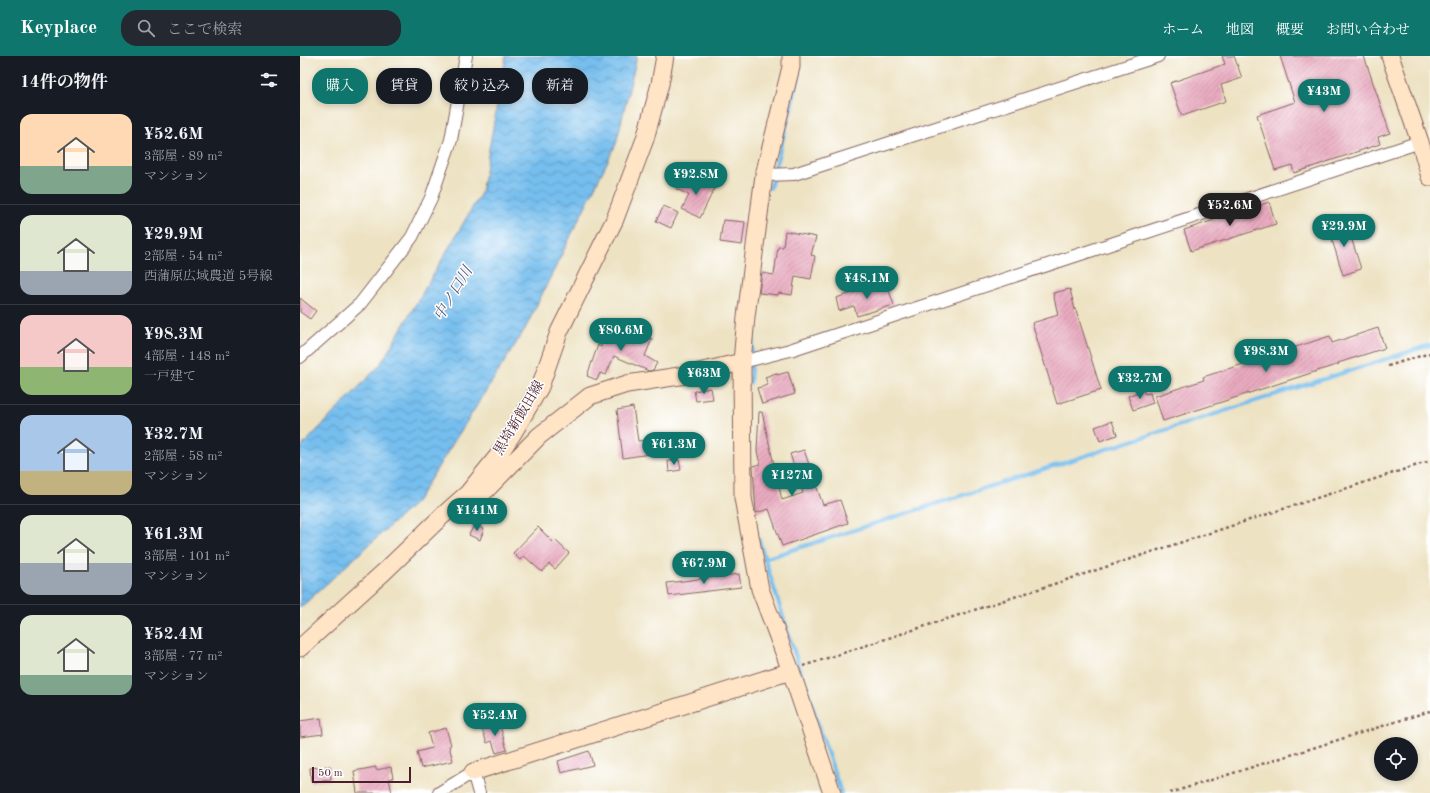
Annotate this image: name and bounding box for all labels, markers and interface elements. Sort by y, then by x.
search box [121,10,401,46]
icon: search [135,17,157,39]
text: Keyplace [20,19,97,38]
text: ここで検索 [167,23,242,38]
text: ホーム [1162,23,1204,37]
text: 地図 [1226,23,1254,37]
text: 概要 [1276,23,1304,37]
text: お問い合わせ [1326,23,1410,37]
chip: 購入 [312,68,368,104]
chip: 賃貸 [376,68,432,104]
chip: 絞り込み [440,68,524,104]
chip: 新着 [532,68,588,104]
icon: filters [258,69,280,91]
text: 14件の物件 [20,74,108,91]
pin: ¥43M [1300,79,1348,113]
text: ¥43M [1307,85,1341,98]
text: ¥52.6M [144,126,203,143]
icon: home [52,130,100,178]
text: 3部屋 · 89 m² [144,150,222,163]
pin: ¥92.8M [663,162,729,196]
text: ¥92.8M [673,168,719,181]
text: マンション [144,170,208,183]
pin: ¥52.6M [1197,193,1263,227]
text: ¥52.6M [1207,199,1253,212]
pin: ¥29.9M [1311,214,1377,248]
text: ¥29.9M [1321,220,1367,233]
text: ¥29.9M [144,226,203,243]
icon: home [52,231,100,279]
text: 2部屋 · 54 m² [144,250,222,263]
water label: 中ノ口川 [430,262,477,324]
pin: ¥48.1M [834,266,900,300]
text: 西蒲原広域農道 5号線 [144,270,272,283]
text: ¥48.1M [844,272,890,285]
pin: ¥80.6M [588,318,654,352]
text: ¥80.6M [598,324,644,337]
text: ¥98.3M [144,326,203,343]
icon: home [52,331,100,379]
pin: ¥98.3M [1233,339,1299,373]
text: ¥98.3M [1243,345,1289,358]
text: 4部屋 · 148 m² [144,350,230,363]
pin: ¥63M [680,361,728,395]
pin: ¥32.7M [1107,366,1173,400]
text: ¥63M [687,367,721,380]
text: 一戸建て [144,370,196,383]
text: ¥32.7M [1117,372,1163,385]
street label: 黒埼新飯田線 [491,378,547,458]
text: ¥32.7M [144,426,203,443]
icon: home [52,431,100,479]
pin: ¥61.3M [641,432,707,466]
text: ¥61.3M [651,438,697,451]
text: 2部屋 · 58 m² [144,450,222,463]
pin: ¥127M [764,463,820,497]
text: ¥127M [771,469,813,482]
text: マンション [144,470,208,483]
pin: ¥141M [449,498,505,532]
text: ¥141M [456,504,498,517]
text: ¥61.3M [144,526,203,543]
icon: home [52,531,100,579]
text: 3部屋 · 101 m² [144,550,230,563]
pin: ¥67.9M [671,551,737,585]
text: ¥67.9M [681,557,727,570]
text: マンション [144,570,208,583]
text: ¥52.4M [144,626,203,643]
icon: home [52,631,100,679]
text: 3部屋 · 77 m² [144,650,222,663]
text: マンション [144,670,208,683]
pin: ¥52.4M [462,703,528,737]
text: ¥52.4M [472,709,518,722]
map controls [1374,737,1418,781]
button: locate [1374,737,1418,781]
scale bar [312,765,411,784]
text: 50 m [318,768,343,779]

